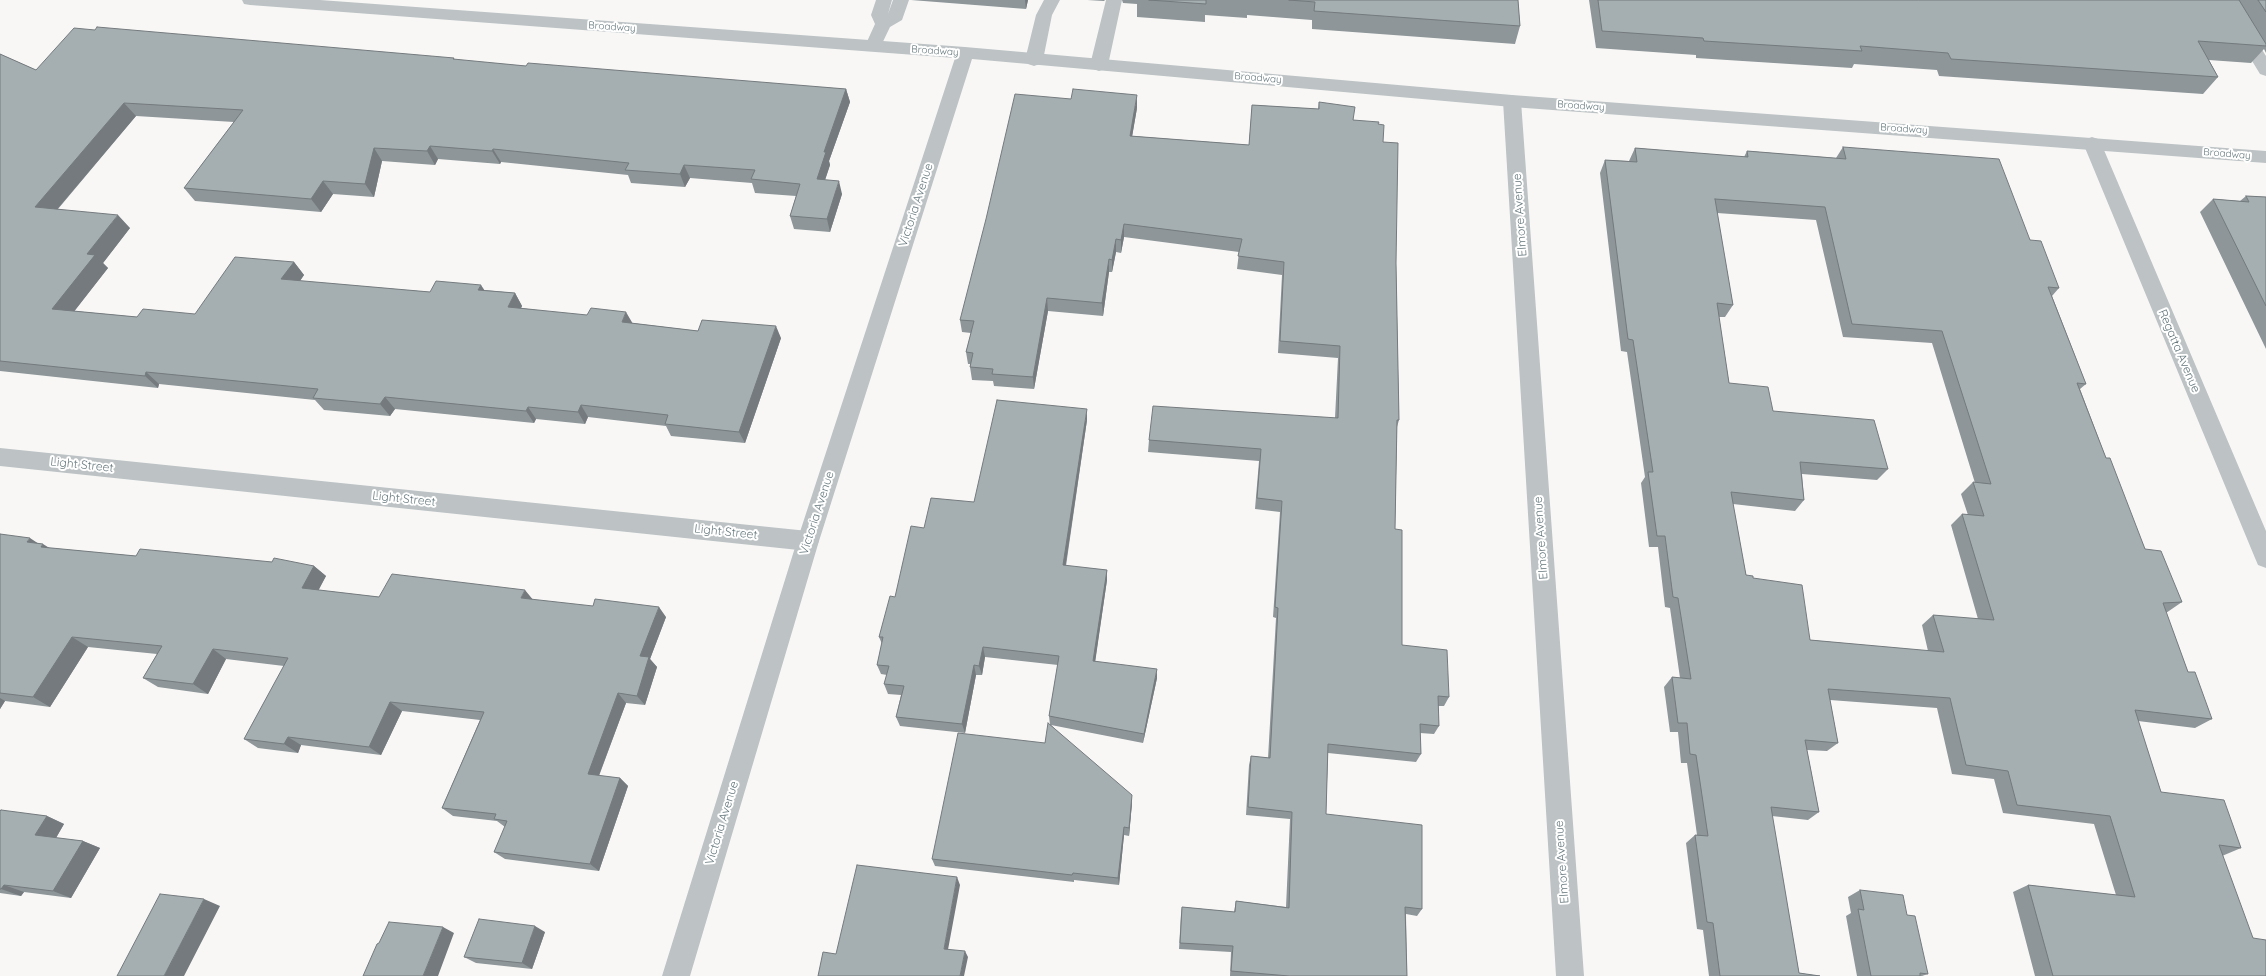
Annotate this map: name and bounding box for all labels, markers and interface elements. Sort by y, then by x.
street label: Broadway [588,19,636,35]
street label: Broadway [911,43,959,59]
street label: Broadway [1234,70,1282,86]
street label: Broadway [1557,98,1605,114]
street label: Broadway [1880,121,1928,137]
street label: Broadway [2203,146,2251,162]
street label: Victoria Avenue [896,162,936,248]
street label: Elmore Avenue [1510,173,1530,257]
street label: Regatta Avenue [2155,307,2203,395]
street label: Light Street [50,455,114,475]
street label: Victoria Avenue [797,470,837,556]
street label: Light Street [372,489,436,509]
street label: Elmore Avenue [1531,496,1551,580]
street label: Light Street [694,522,758,542]
street label: Victoria Avenue [702,779,742,867]
street label: Elmore Avenue [1552,820,1572,904]

